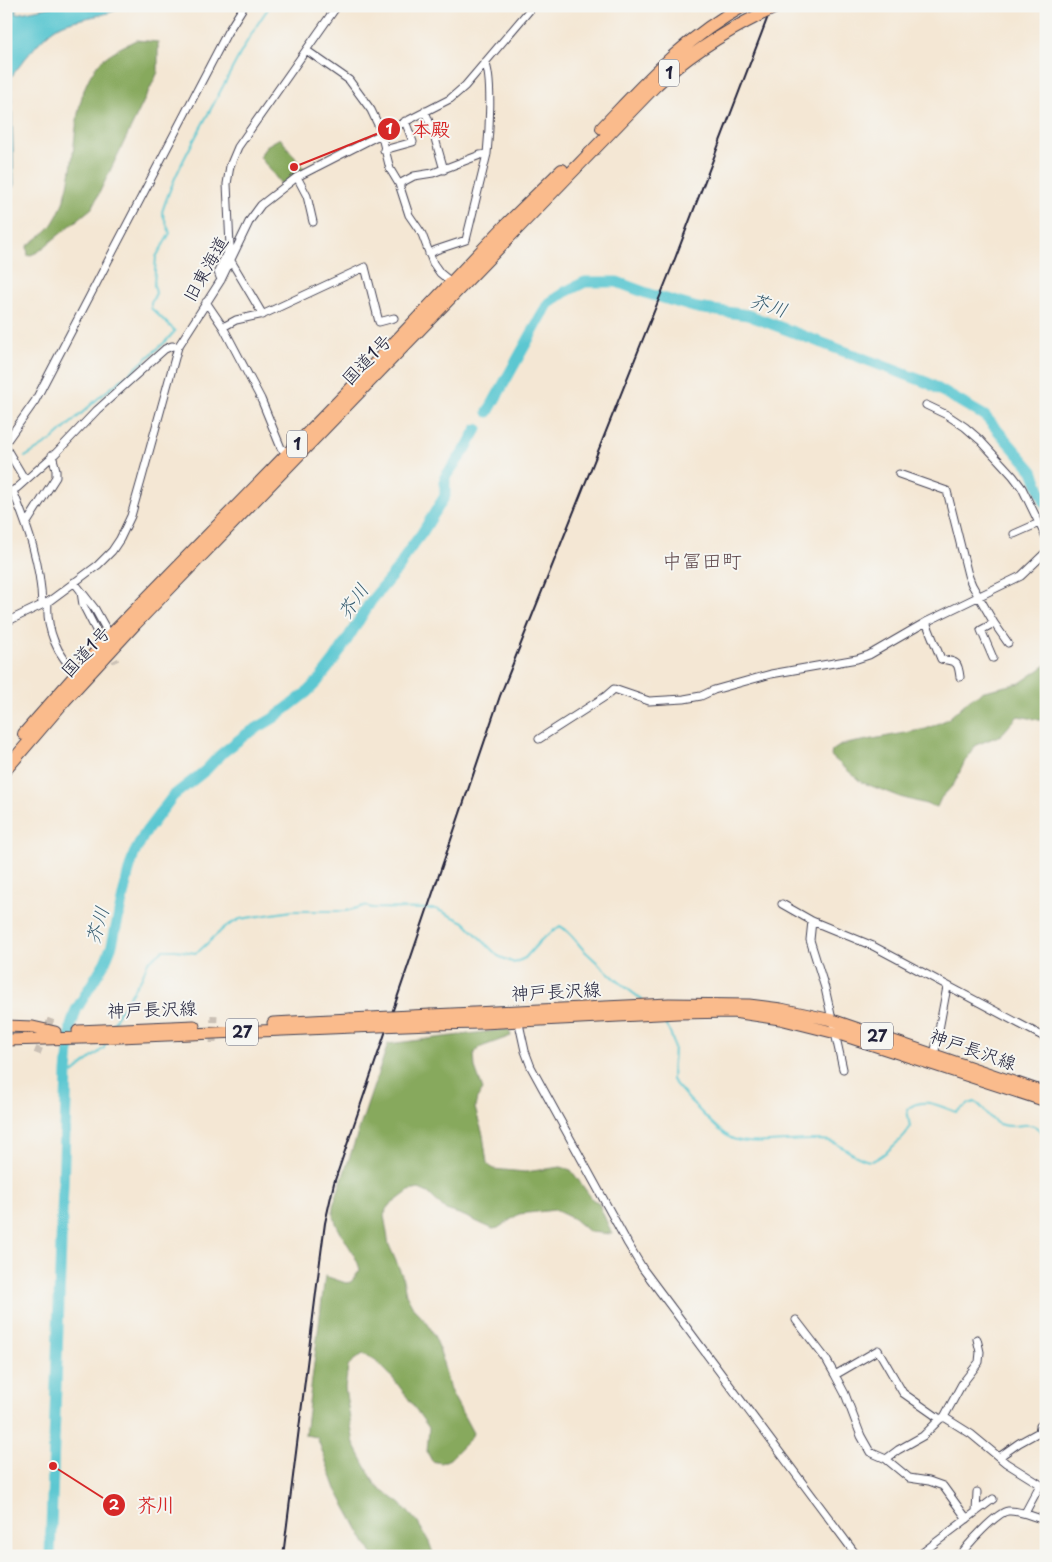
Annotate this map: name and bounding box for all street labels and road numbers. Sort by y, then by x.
road number: 1 [659,59,679,86]
street label: 旧東海道 [175,230,234,306]
street label: 国道1号 [335,327,397,391]
road number: 1 [287,430,307,458]
street label: 国道1号 [54,619,116,683]
street label: 神戸長沢線 [510,975,602,1006]
street label: 神戸長沢線 [107,993,197,1024]
road number: 27 [226,1019,258,1046]
street label: 神戸長沢線 [927,1021,1020,1076]
road number: 27 [861,1022,893,1050]

